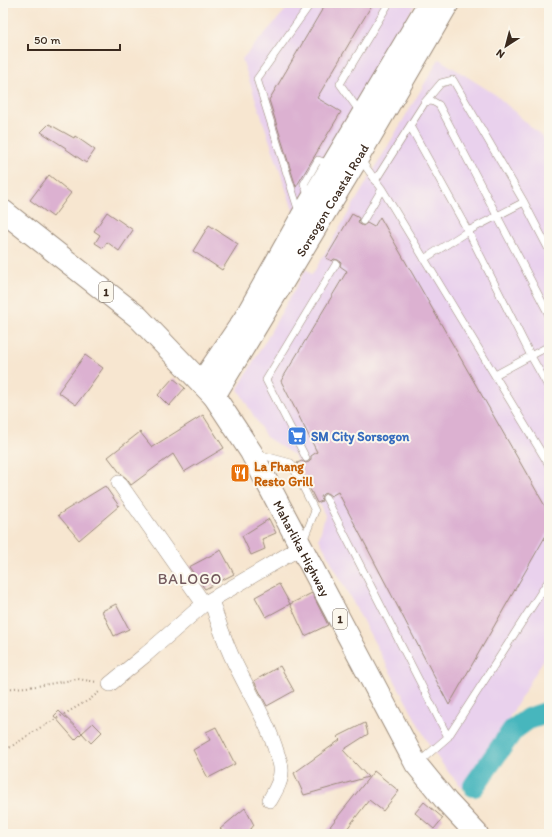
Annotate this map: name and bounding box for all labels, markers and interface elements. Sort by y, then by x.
scale bar [28,26,120,52]
north arrow [486,26,526,66]
text: 50 m [34,33,60,47]
text: N [494,46,507,61]
street label: Sorsogon Coastal Road [292,141,372,259]
road number: 1 [99,282,113,302]
supermarket icon: SM City Sorsogon [286,425,308,447]
place label: SM City Sorsogon [311,429,410,445]
place label: La Fhang Resto Grill [254,459,313,489]
restaurant icon: La Fhang Resto Grill [229,462,251,484]
street label: Maharlika Highway [270,498,333,599]
district label: BALOGO [158,570,222,588]
road number: 1 [333,609,347,629]

